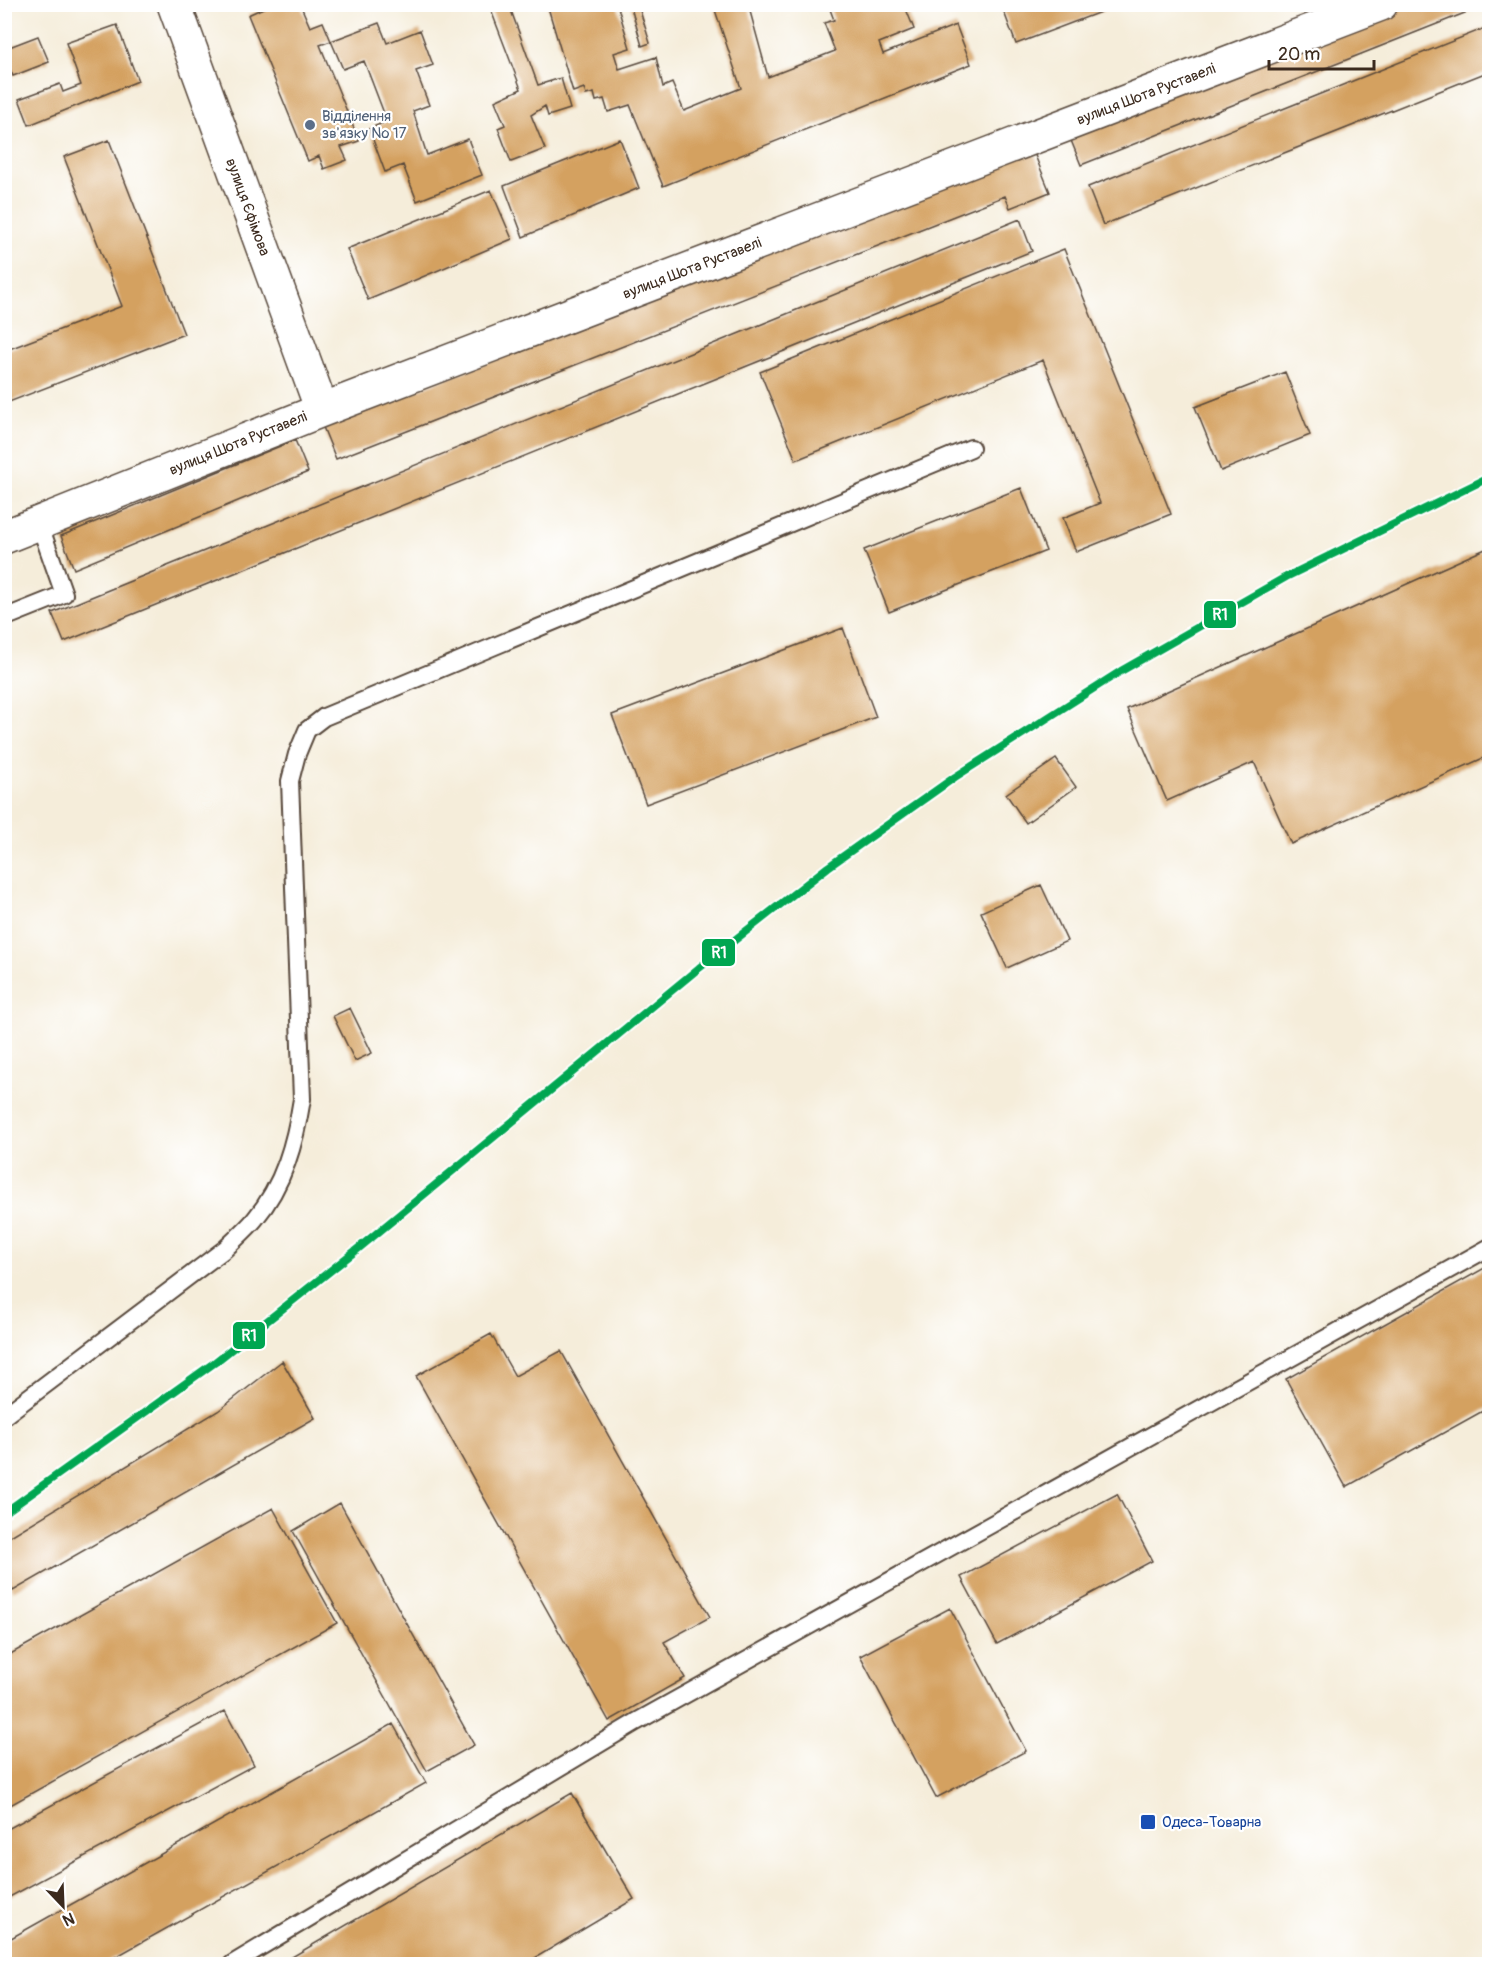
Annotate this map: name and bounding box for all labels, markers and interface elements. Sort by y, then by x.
scale bar [1269,33,1374,71]
text: 20 m [1278,43,1320,66]
street label: вулиця Шота Руставелі [1074,59,1219,130]
place label: Відділення зв'язку № 17 [322,107,407,143]
marker: Відділення зв'язку № 17 [303,118,317,132]
street label: вулиця Єфімова [221,156,274,259]
street label: вулиця Шота Руставелі [620,233,765,304]
street label: вулиця Шота Руставелі [166,407,310,480]
line badge: R1 [1203,600,1237,629]
text: R1 [1212,605,1228,625]
line badge: R1 [701,938,736,967]
text: R1 [711,943,727,963]
line badge: R1 [232,1321,266,1350]
text: R1 [241,1326,257,1346]
marker: Одеса-Товарна [1139,1813,1157,1831]
place label: Одеса-Товарна [1162,1813,1261,1832]
north arrow [33,1876,93,1936]
text: N [59,1908,77,1930]

